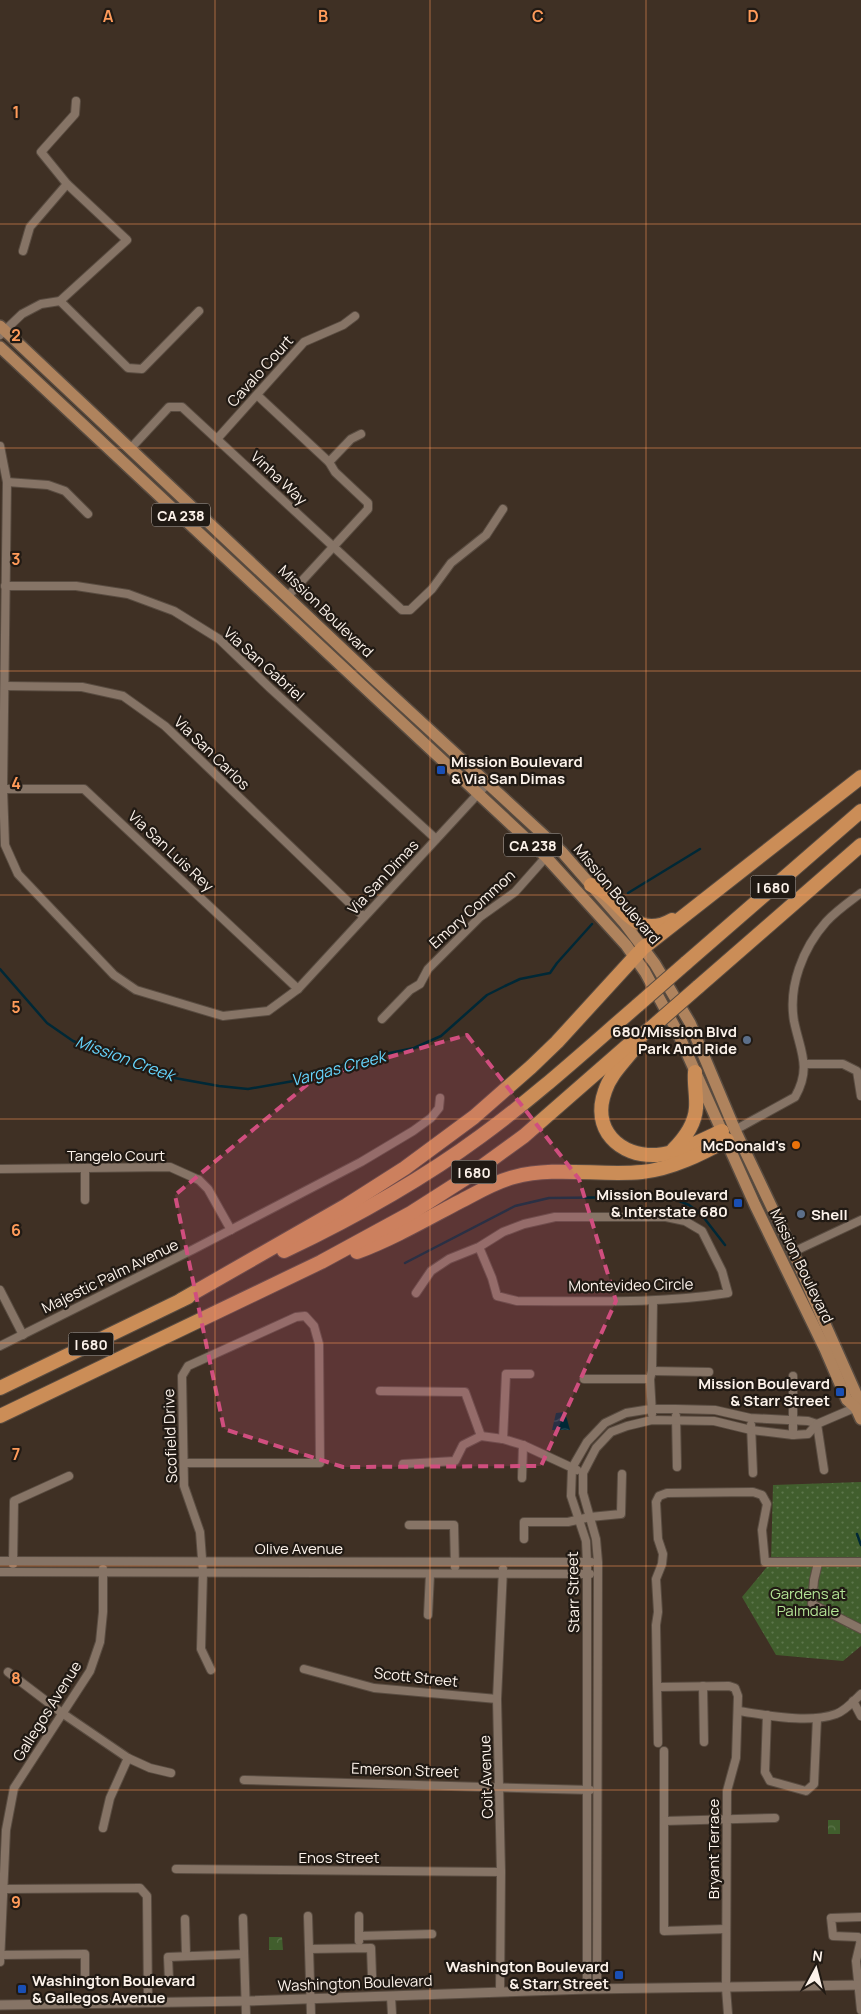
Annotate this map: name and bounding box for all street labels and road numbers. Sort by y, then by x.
street label: Cavalo Court [222,331,298,411]
street label: Vinha Way [246,446,312,510]
road number: CA 238 [152,504,210,526]
street label: Mission Boulevard [274,560,378,662]
street label: Via San Gabriel [219,622,309,706]
street label: Via San Carlos [170,712,255,795]
street label: Via San Luis Rey [124,806,218,896]
road number: CA 238 [504,834,562,856]
street label: Via San Dimas [343,835,423,919]
street label: Mission Boulevard [569,839,665,949]
street label: Emory Common [424,865,520,953]
road number: I 680 [750,876,796,899]
street label: Tangelo Court [67,1145,165,1166]
road number: I 680 [452,1160,496,1184]
street label: Mission Boulevard [765,1205,839,1327]
street label: Majestic Palm Avenue [38,1234,182,1318]
street label: Montevideo Circle [568,1273,694,1297]
road number: I 680 [68,1332,114,1356]
street label: Scofield Drive [158,1388,182,1484]
street label: Olive Avenue [255,1538,343,1559]
street label: Starr Street [562,1551,584,1633]
street label: Gallegos Avenue [8,1657,86,1765]
street label: Scott Street [373,1662,459,1692]
street label: Coit Avenue [474,1735,498,1819]
street label: Emerson Street [351,1758,459,1782]
street label: Bryant Terrace [703,1798,724,1899]
street label: Enos Street [298,1847,380,1868]
street label: Washington Boulevard [277,1970,433,1996]

